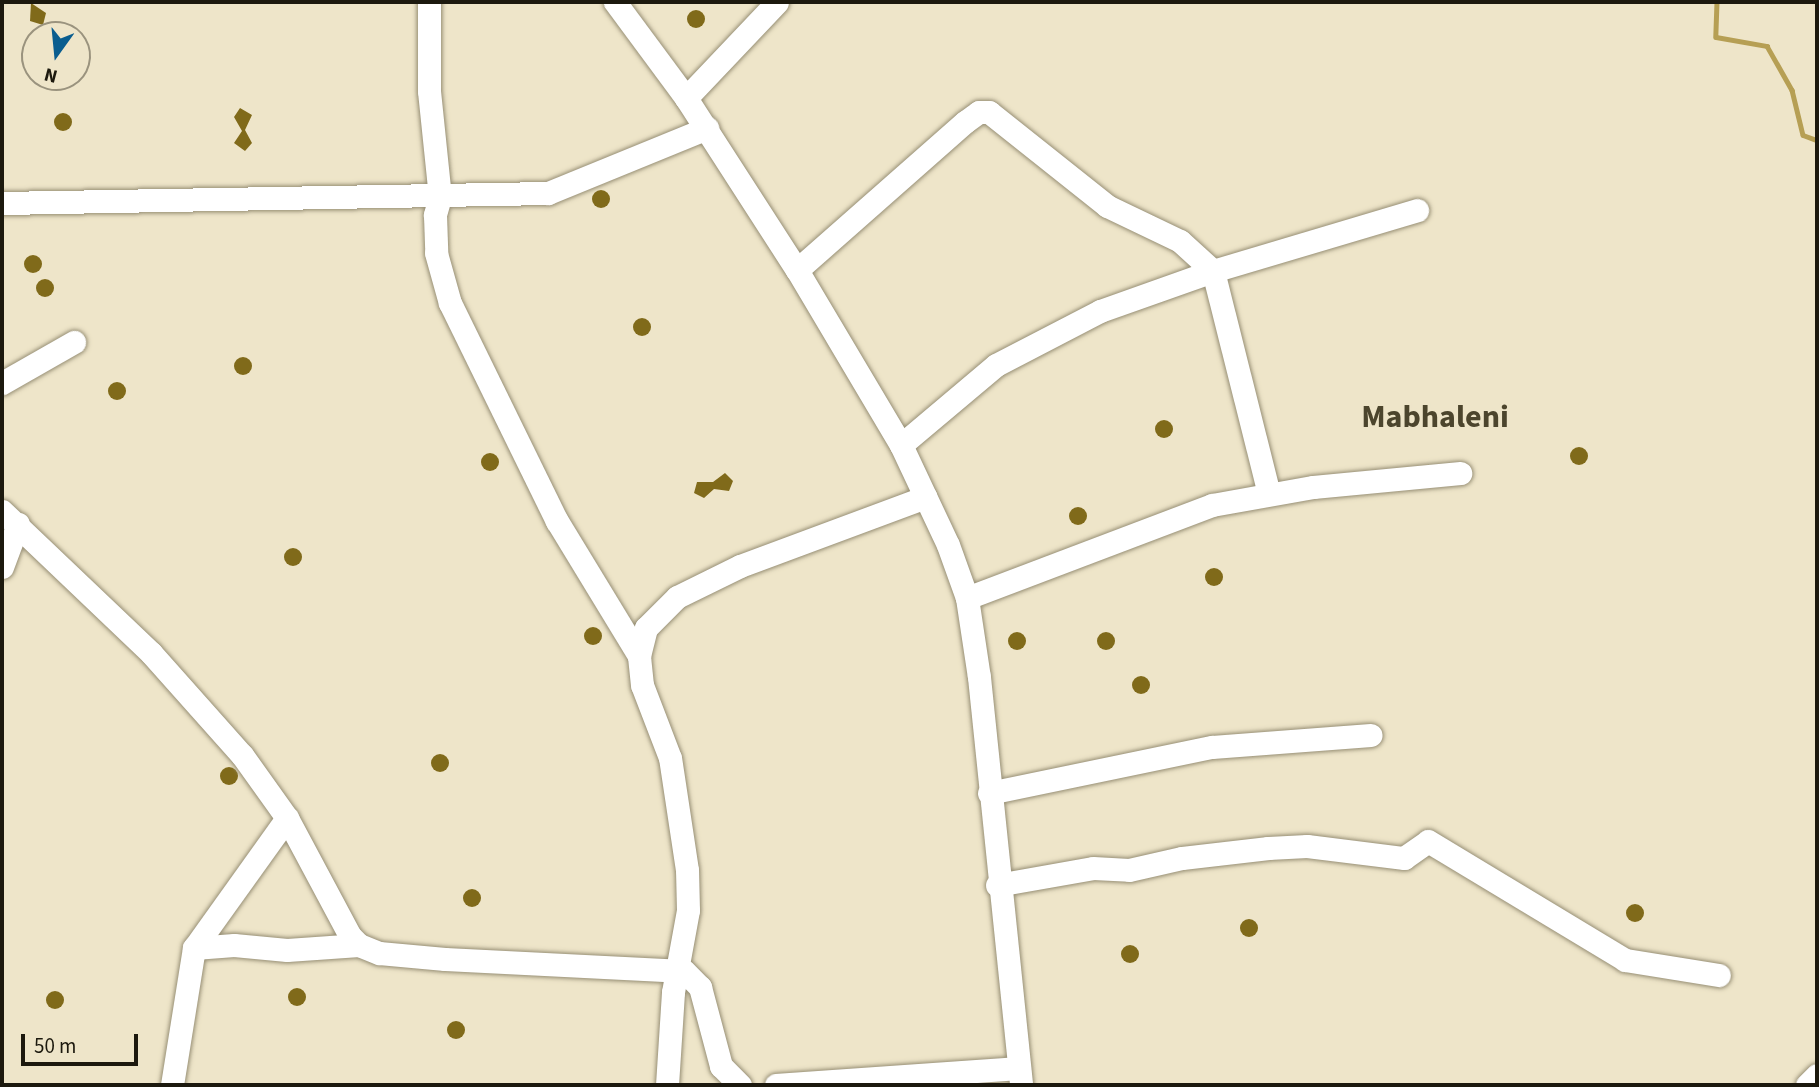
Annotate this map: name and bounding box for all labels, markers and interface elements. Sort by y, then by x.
north arrow [21,21,91,91]
text: N [41,60,61,90]
district label: Mabhaleni [1361,398,1509,436]
scale bar [24,1020,142,1064]
text: 50 m [34,1031,76,1061]

